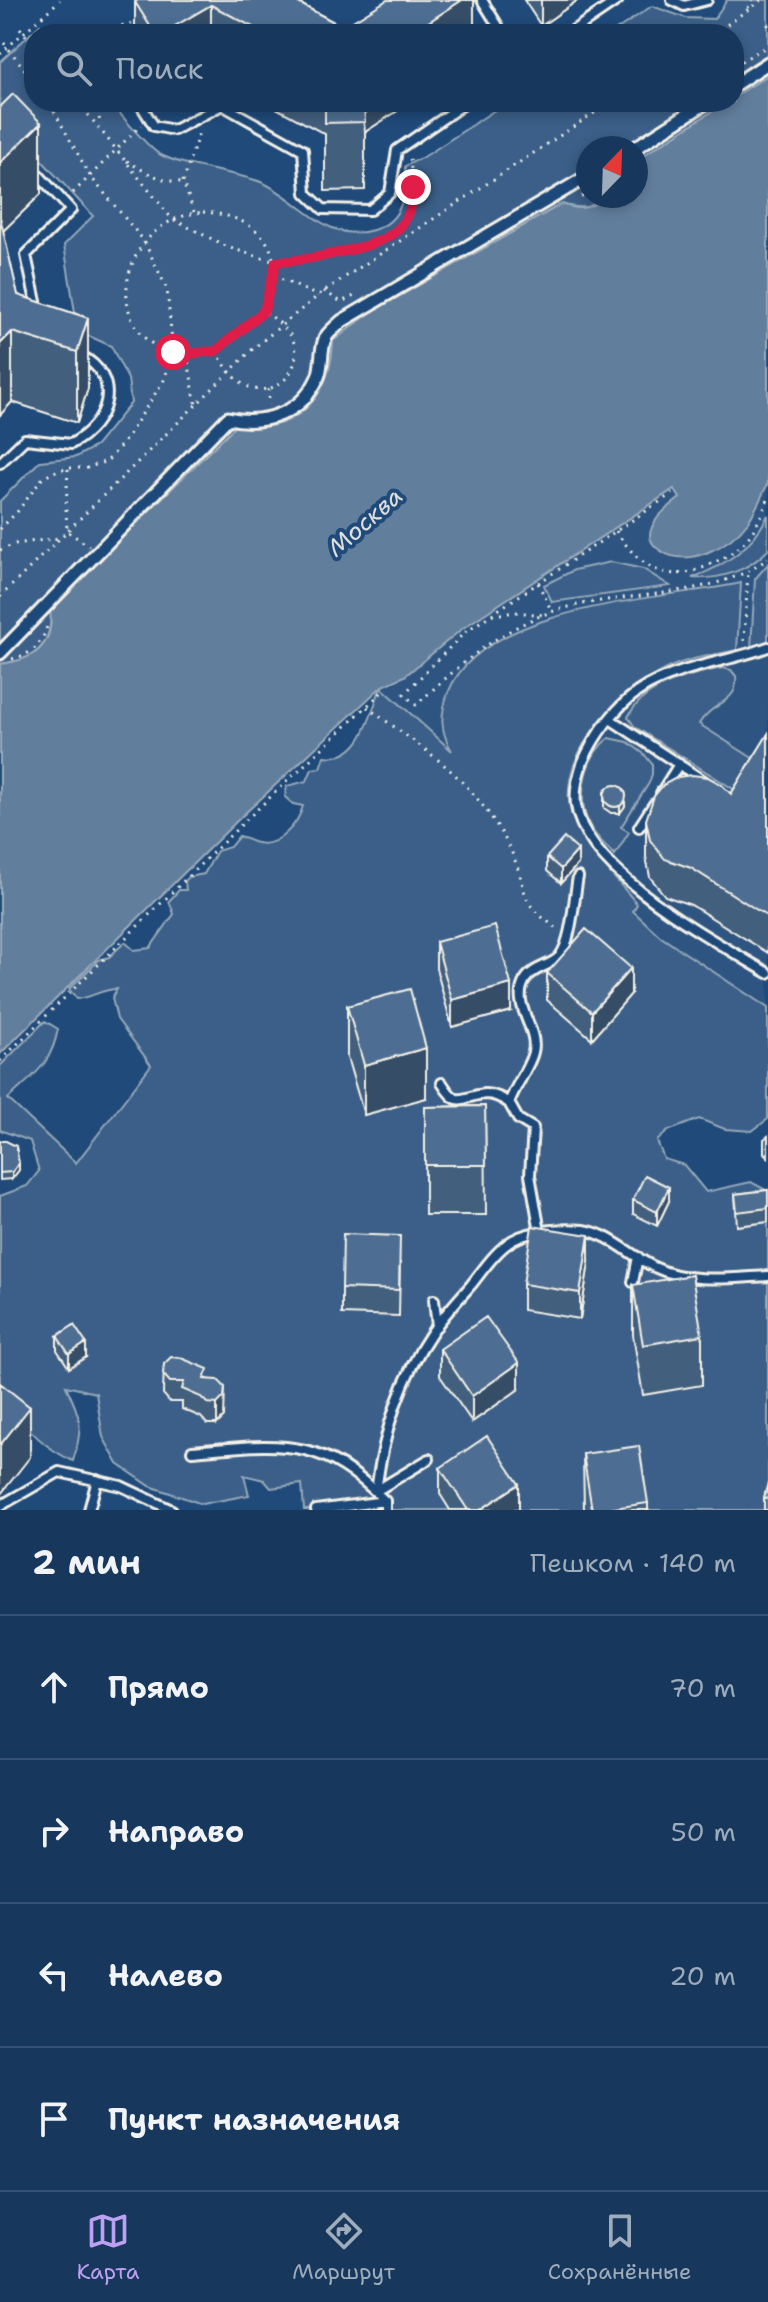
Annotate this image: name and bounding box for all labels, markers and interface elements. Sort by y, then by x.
search box [24,24,744,112]
icon: search [52,46,96,90]
text: Поиск [116,48,204,89]
north arrow [576,136,648,208]
route end [395,169,431,205]
route start [155,334,191,370]
water label: Москва [320,480,410,564]
text: 2 мин [32,1539,141,1585]
text: Пешком · 140 m [530,1545,736,1580]
icon: ahead [32,1665,76,1709]
text: Прямо [108,1667,209,1708]
text: 70 m [669,1670,736,1705]
icon: right [32,1809,76,1853]
text: Направо [108,1811,244,1852]
text: 50 m [671,1814,736,1849]
icon: left [32,1953,76,1997]
text: Налево [108,1955,223,1996]
text: 20 m [669,1958,736,1993]
icon: arrive [32,2097,76,2141]
text: Пункт назначения [108,2099,400,2140]
tab: Карта [76,2209,139,2286]
tab: Маршрут [292,2209,395,2286]
tab: Сохранённые [548,2209,692,2286]

